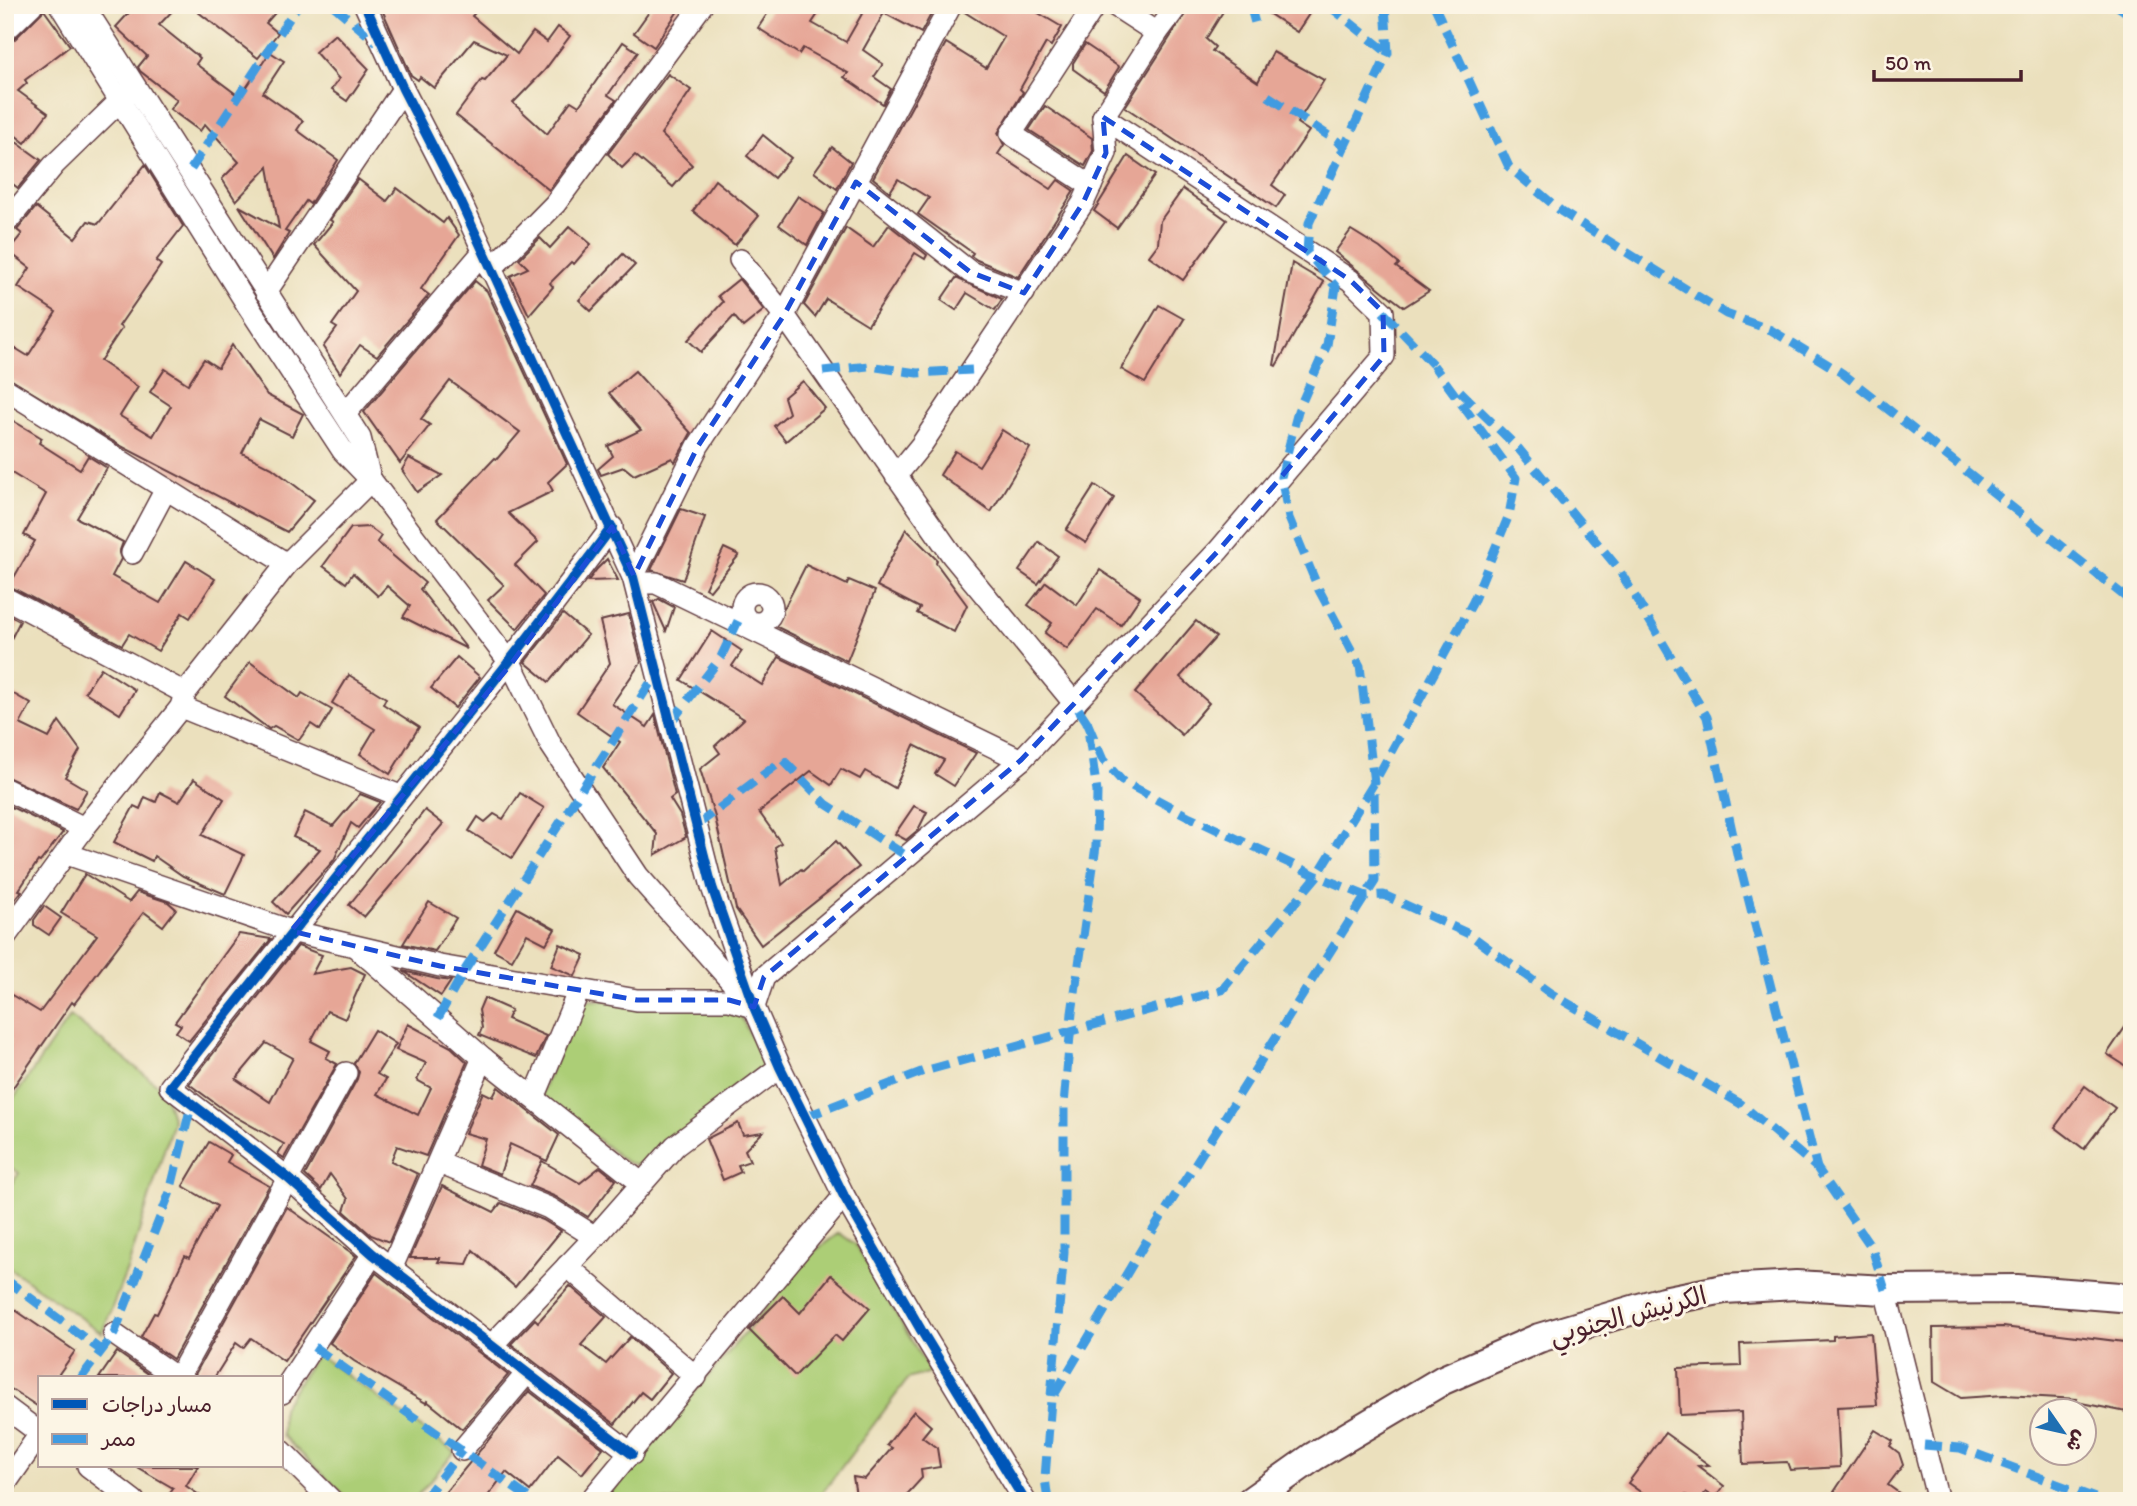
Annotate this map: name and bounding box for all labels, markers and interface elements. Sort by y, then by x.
scale bar [1874,38,2022,82]
text: 50 m [1885,50,1932,75]
street label: الكرنيش الجنوبي [1546,1279,1712,1358]
legend [38,1376,284,1468]
text: مسار دراجات [102,1392,212,1417]
north arrow [2028,1398,2098,1468]
text: ممر [100,1426,136,1451]
text: ش [2061,1426,2092,1456]

